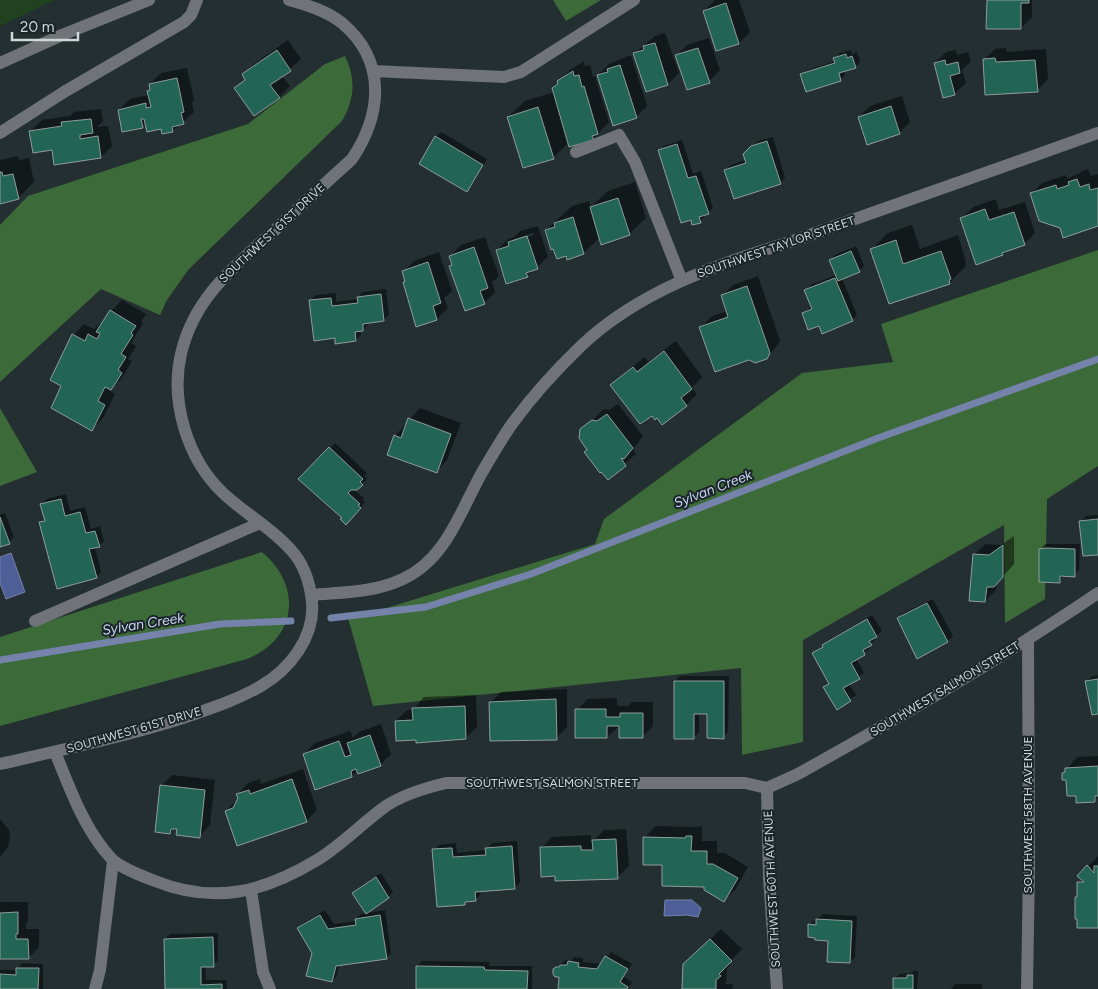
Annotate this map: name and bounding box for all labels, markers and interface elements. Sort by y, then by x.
scale bar [12,10,79,42]
text: 20 m [20,18,54,36]
street label: SOUTHWEST 61ST DRIVE [216,180,328,286]
street label: SOUTHWEST TAYLOR STREET [695,213,857,281]
water label: Sylvan Creek [671,466,756,512]
water label: Sylvan Creek [101,609,186,639]
street label: SOUTHWEST SALMON STREET [868,639,1023,739]
street label: SOUTHWEST 61ST DRIVE [65,704,203,756]
street label: SOUTHWEST 58TH AVENUE [1021,736,1035,894]
street label: SOUTHWEST SALMON STREET [466,776,638,790]
street label: SOUTHWEST 60TH AVENUE [761,810,783,968]

